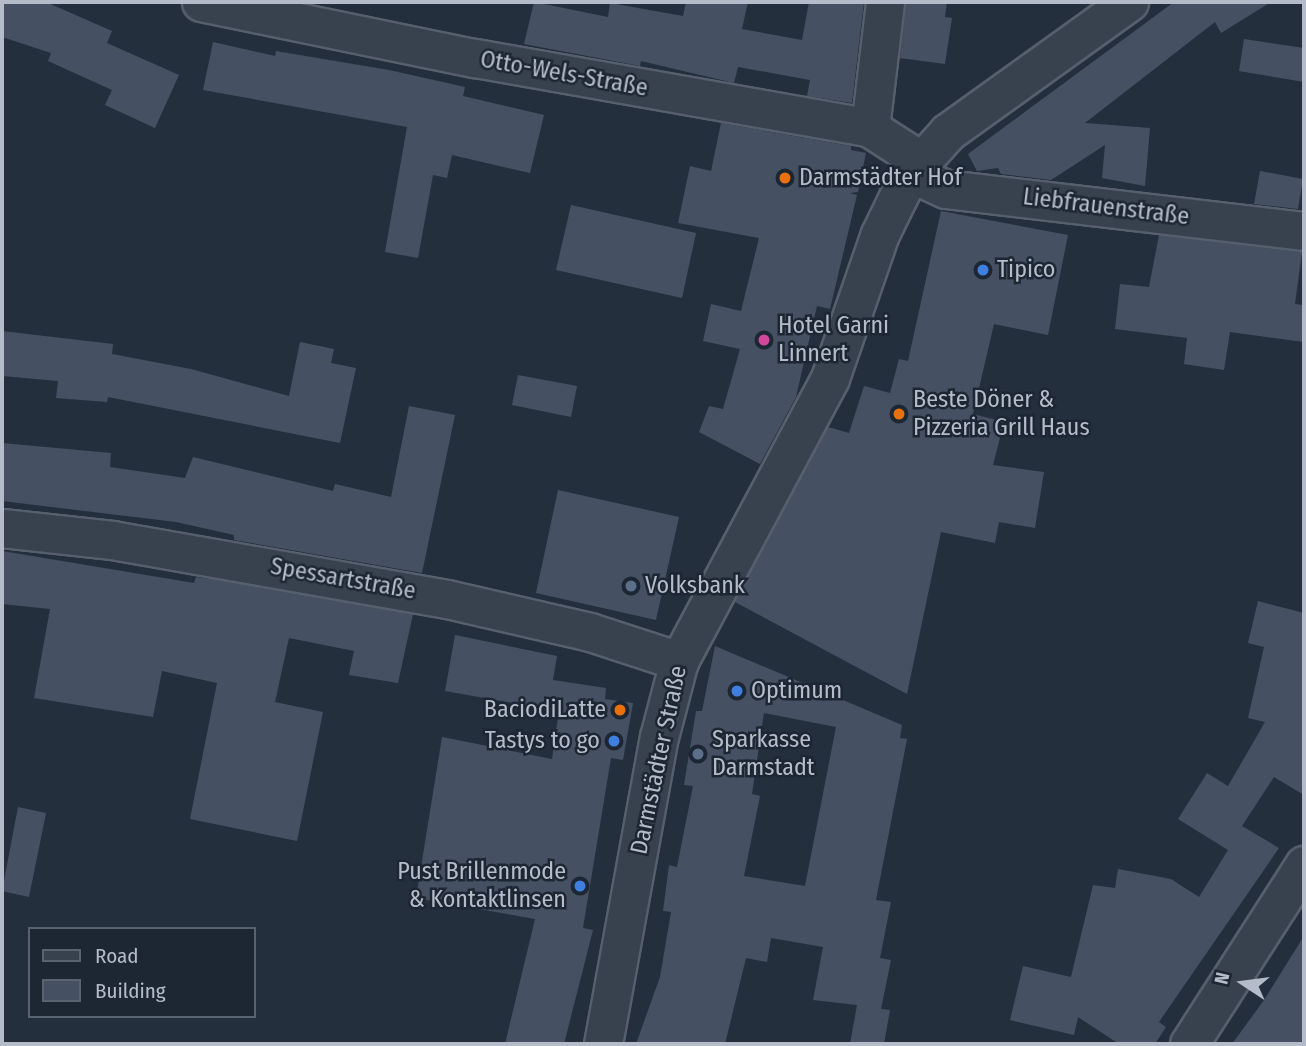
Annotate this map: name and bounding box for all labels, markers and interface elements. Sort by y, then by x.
street label: Otto-Wels-Straße [478,45,650,103]
place label: Darmstädter Hof [799,164,962,192]
marker: Darmstädter Hof [777,170,793,186]
street label: Liebfrauenstraße [1021,183,1191,231]
place label: Tipico [997,256,1055,284]
marker: Tipico [975,262,991,278]
place label: Hotel Garni Linnert [778,312,889,368]
marker: Hotel Garni Linnert [756,332,772,348]
place label: Beste Döner & Pizzeria Grill Haus [913,386,1090,442]
marker: Beste Döner & Pizzeria Grill Haus [891,406,907,422]
street label: Spessartstraße [268,552,418,606]
place label: Volksbank [645,572,745,600]
marker: Volksbank [623,578,639,594]
street label: Darmstädter Straße [625,663,693,857]
place label: Optimum [751,677,842,705]
marker: Optimum [729,683,745,699]
place label: BaciodiLatte [484,696,606,724]
marker: BaciodiLatte [612,702,628,718]
place label: Sparkasse Darmstadt [712,726,815,782]
place label: Tastys to go [485,727,600,755]
marker: Tastys to go [606,733,622,749]
marker: Sparkasse Darmstadt [690,746,706,762]
place label: Pust Brillenmode & Kontaktlinsen [397,858,566,914]
marker: Pust Brillenmode & Kontaktlinsen [572,878,588,894]
legend [28,927,256,1018]
text: Road [95,943,139,969]
north arrow [1208,948,1278,1018]
text: N [1210,970,1235,986]
text: Building [95,978,166,1004]

